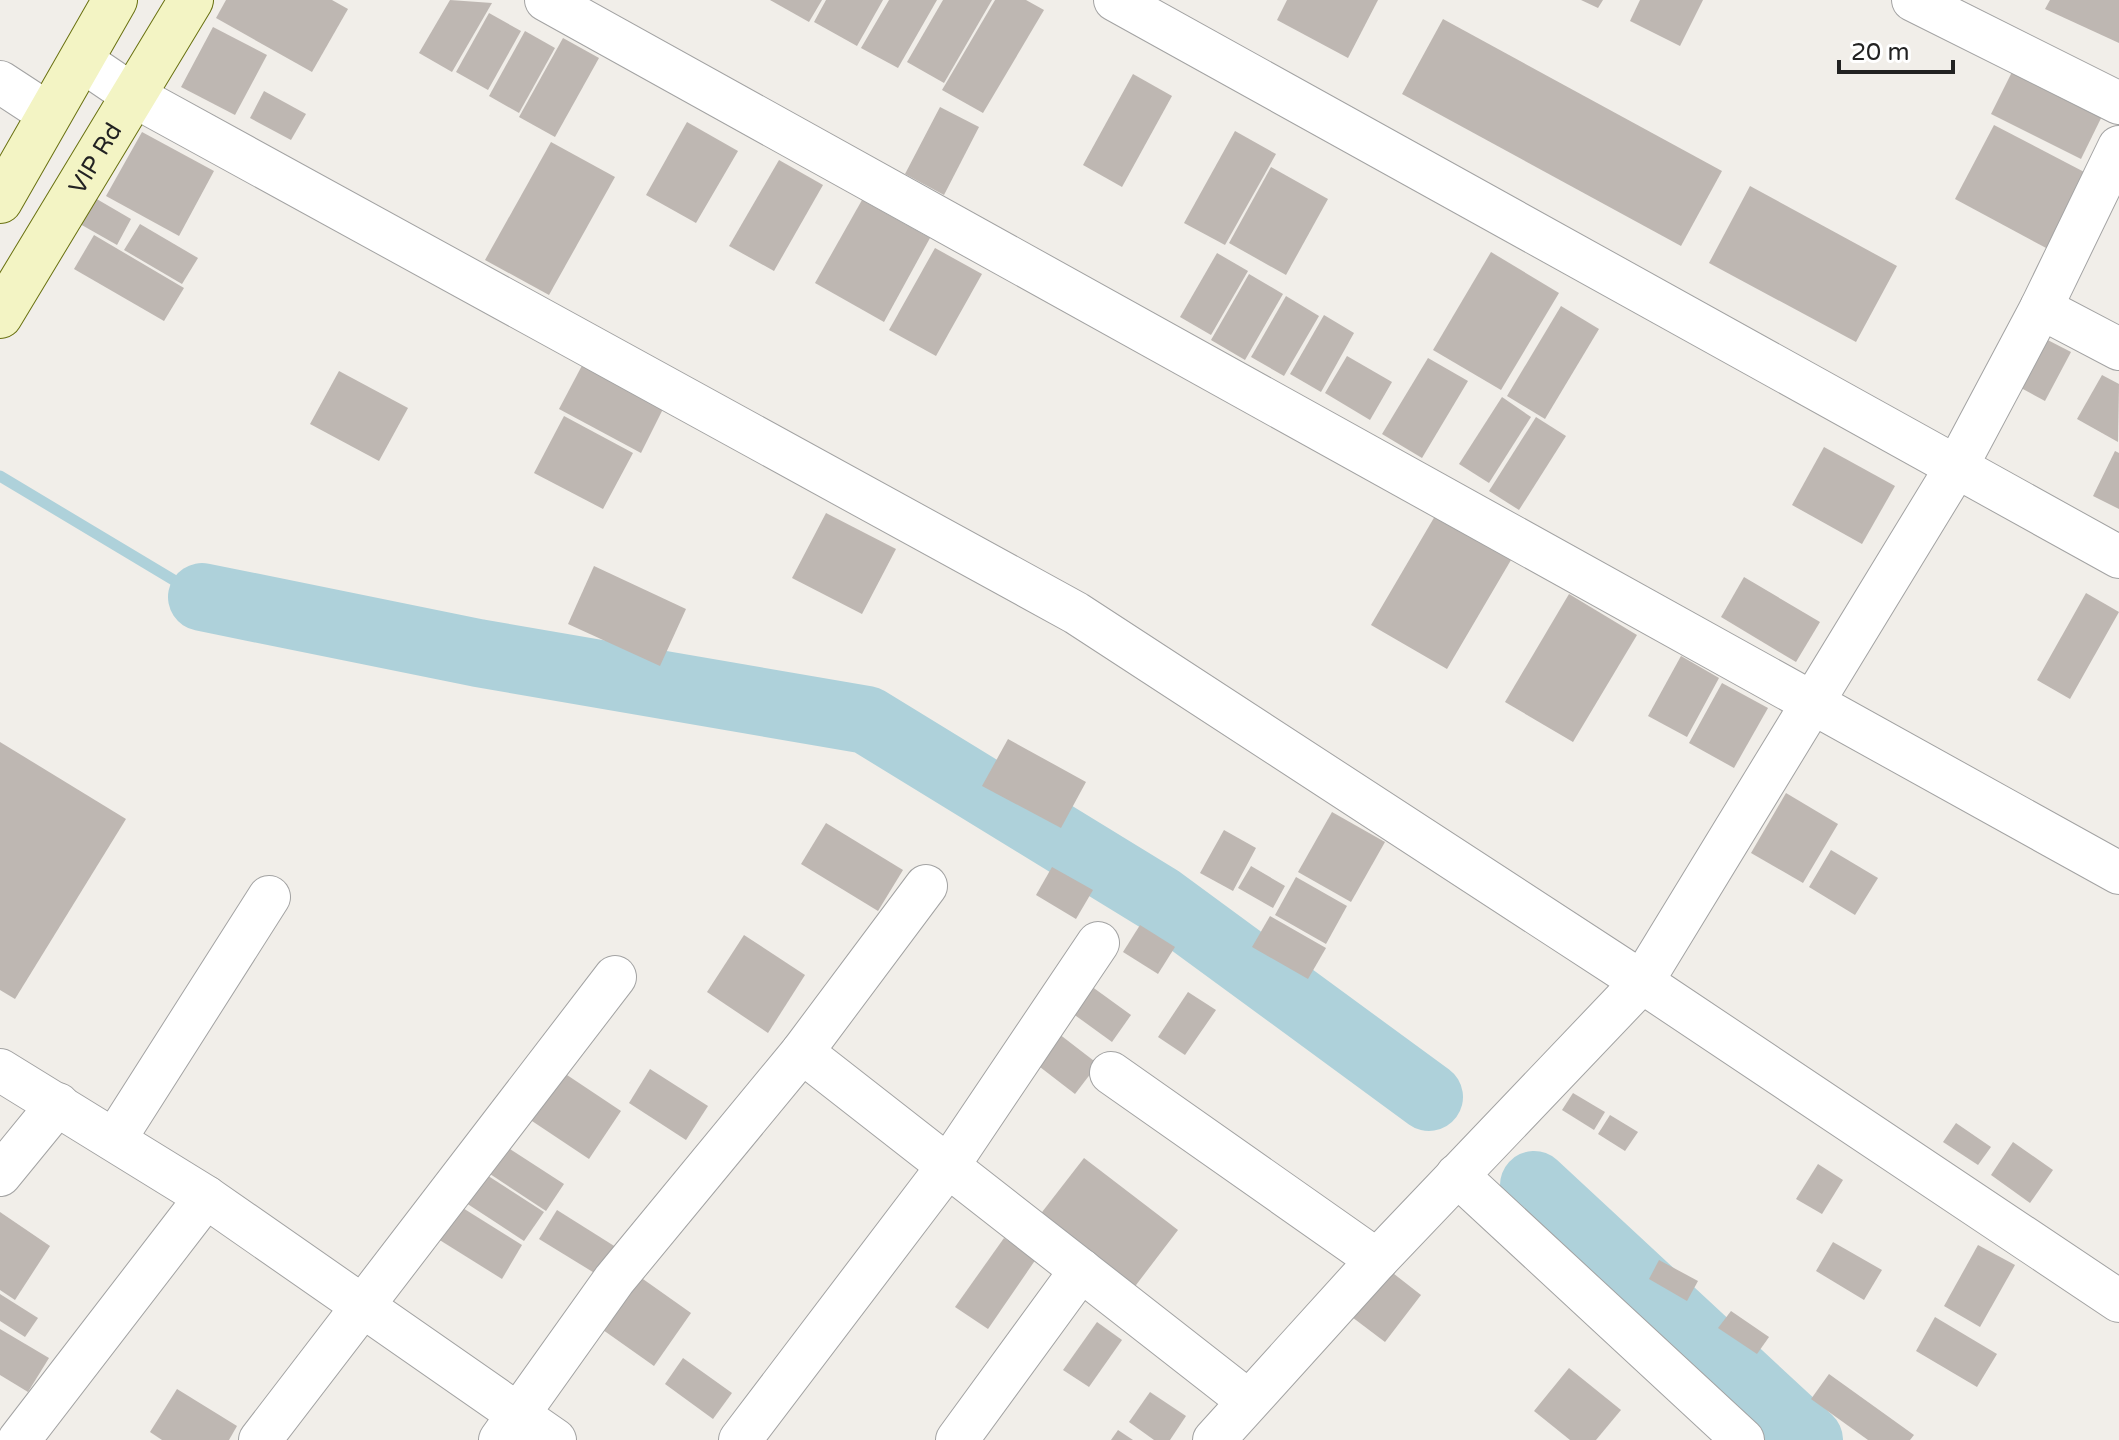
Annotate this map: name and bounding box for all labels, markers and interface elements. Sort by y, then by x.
scale bar [1839,24,1953,74]
text: 20 m [1851,38,1909,67]
street label: VIP Rd [63,118,128,199]

